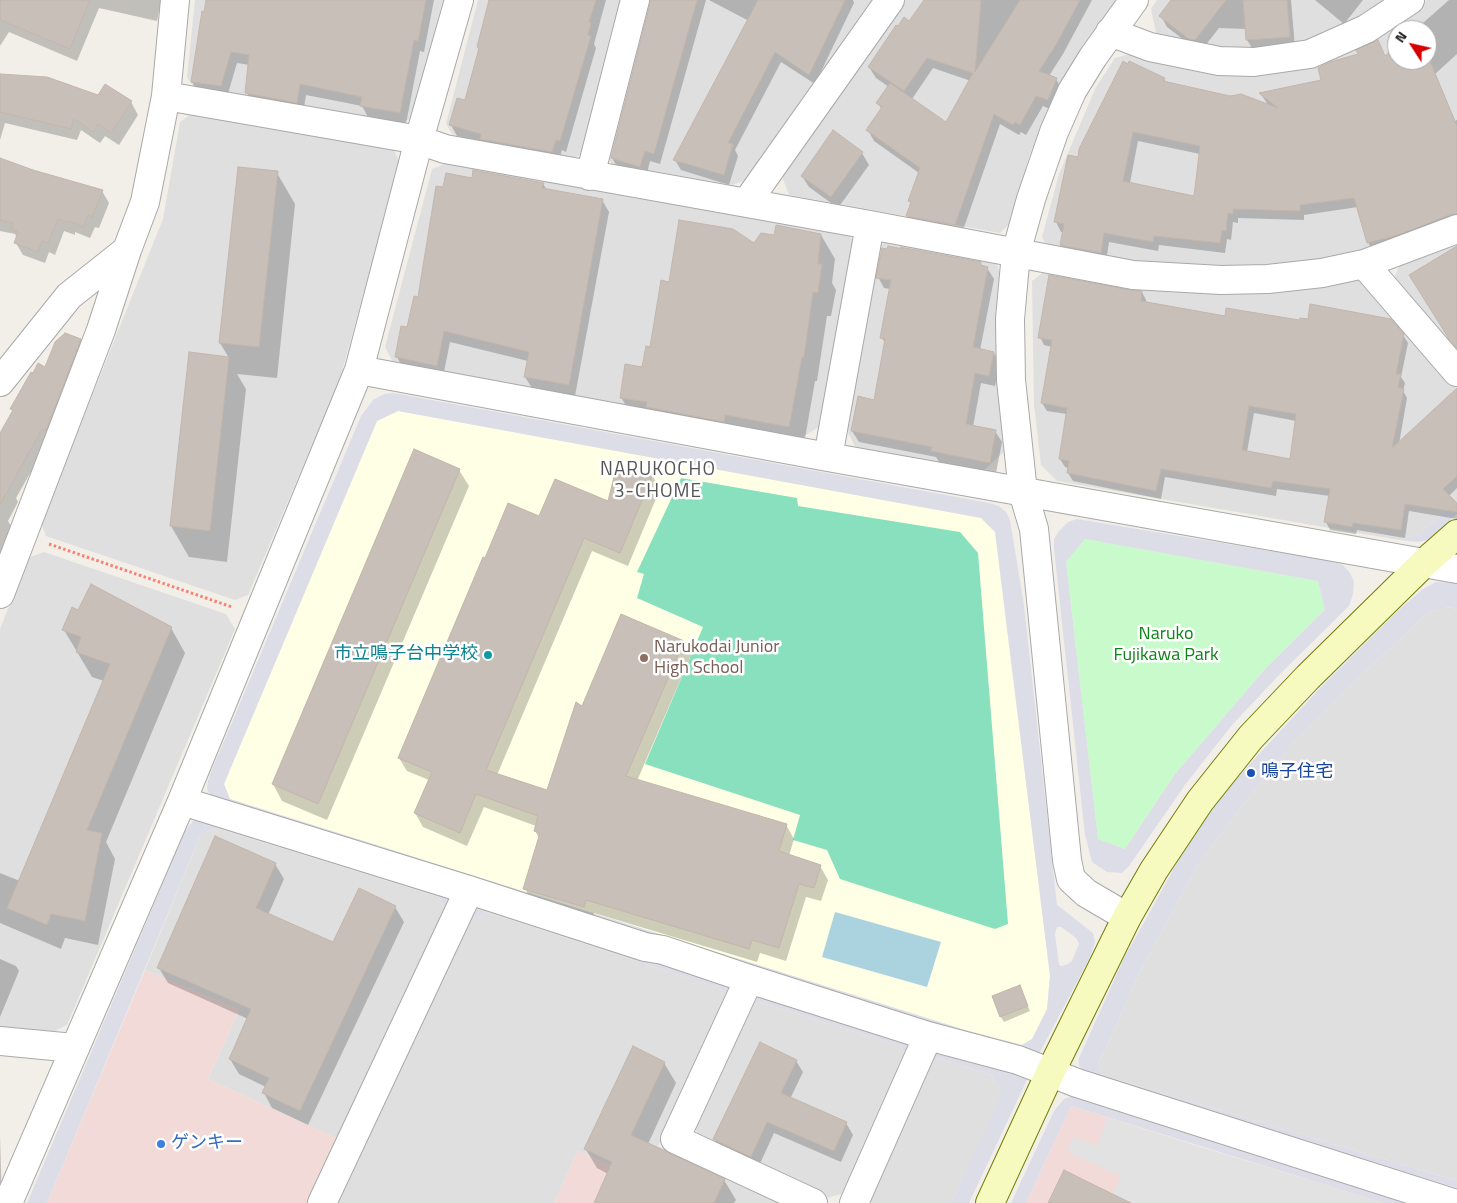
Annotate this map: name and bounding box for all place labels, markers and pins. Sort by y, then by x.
place label: Narukodai Junior High School [654,637,779,680]
place label: 市立鳴子台中学校 [334,644,478,666]
marker: 市立鳴子台中学校 [482,649,494,661]
marker: Narukodai Junior High School [638,652,650,664]
place label: 鳴子住宅 [1261,762,1333,784]
marker: 鳴子住宅 [1245,767,1257,779]
place label: ゲンキー [171,1133,243,1155]
marker: ゲンキー [155,1138,167,1150]

